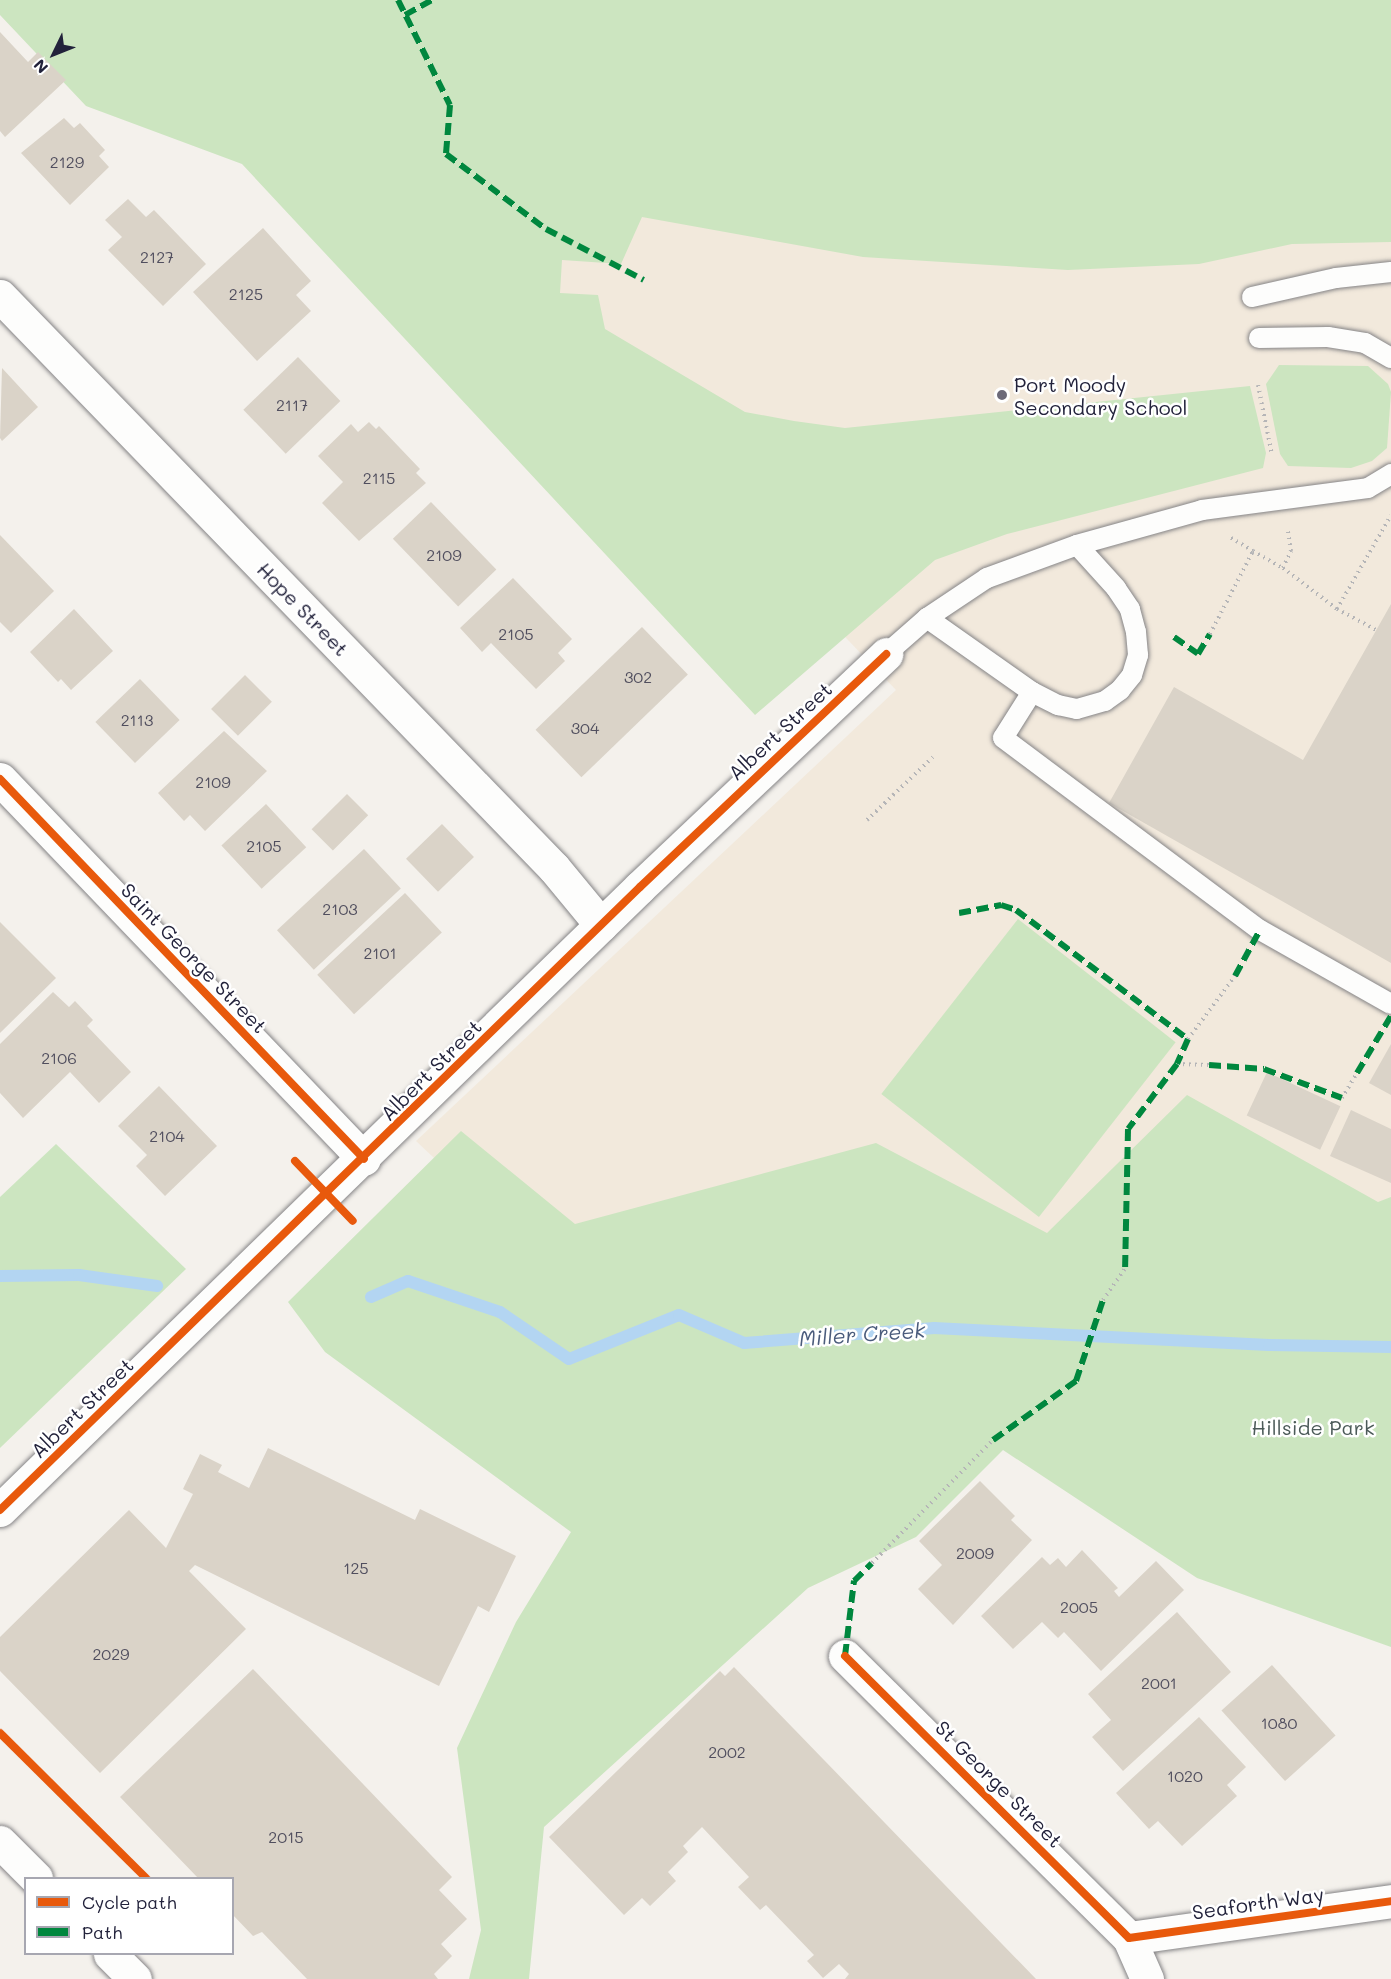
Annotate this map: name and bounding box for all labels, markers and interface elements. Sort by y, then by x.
north arrow [24,24,84,84]
text: N [29,55,52,78]
house number: 2129 [50,152,84,172]
house number: 2127 [140,247,174,267]
house number: 2125 [229,284,263,304]
place label: Port Moody Secondary School [1014,372,1187,419]
marker: Port Moody Secondary School [995,388,1009,402]
house number: 2117 [276,395,308,415]
house number: 2115 [363,468,395,488]
house number: 2109 [426,545,462,565]
street label: Hope Street [252,557,354,661]
house number: 2105 [498,624,534,644]
house number: 302 [624,667,652,687]
street label: Albert Street [723,677,837,785]
house number: 2113 [121,710,153,730]
house number: 304 [571,718,599,738]
house number: 2109 [195,772,231,792]
house number: 2105 [246,836,282,856]
street label: Saint George Street [116,878,272,1038]
house number: 2103 [322,899,358,919]
house number: 2101 [363,943,397,963]
street label: Albert Street [376,1015,486,1125]
house number: 2106 [41,1048,77,1068]
house number: 2104 [149,1126,185,1146]
water label: Miller Creek [798,1317,926,1351]
street label: Albert Street [26,1353,138,1463]
park label: Hillside Park [1251,1415,1375,1439]
house number: 2009 [956,1543,994,1563]
house number: 125 [343,1558,369,1578]
house number: 2005 [1060,1597,1098,1617]
house number: 2029 [92,1644,130,1664]
house number: 2001 [1141,1673,1177,1693]
house number: 1080 [1261,1713,1297,1733]
street label: St George Street [931,1716,1067,1852]
house number: 2002 [708,1742,746,1762]
house number: 1020 [1167,1766,1203,1786]
house number: 2015 [268,1827,304,1847]
legend [24,1877,234,1955]
street label: Seaforth Way [1191,1882,1325,1924]
text: Cycle path [82,1890,177,1914]
text: Path [82,1920,122,1944]

